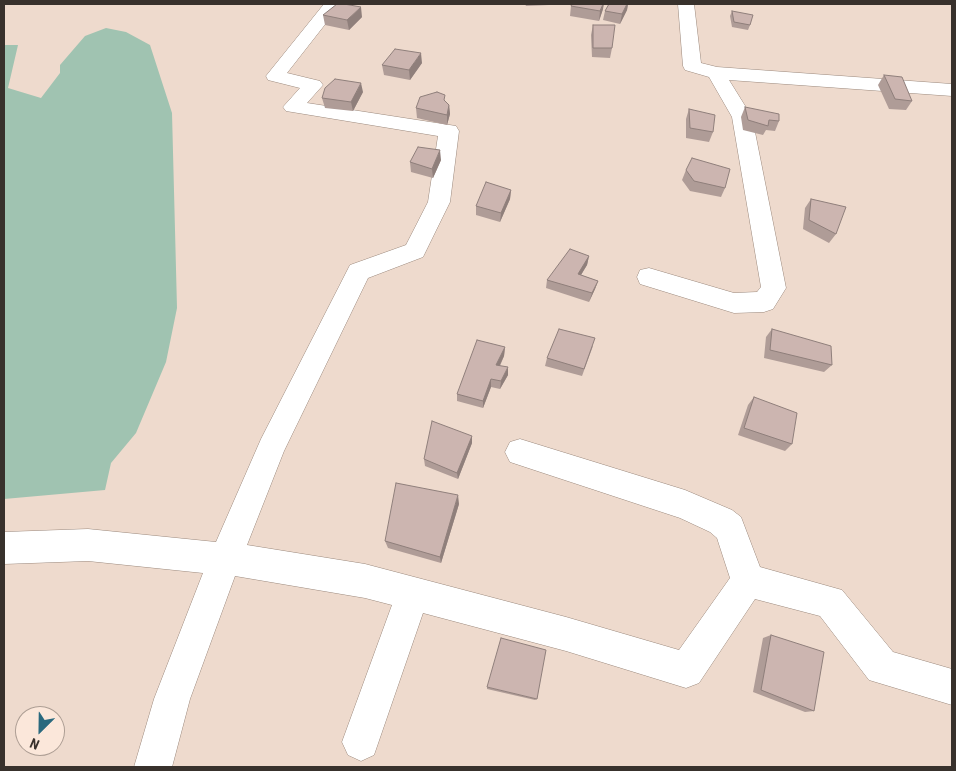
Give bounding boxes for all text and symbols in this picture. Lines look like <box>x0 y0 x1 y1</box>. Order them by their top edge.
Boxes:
north arrow <box>15 706 65 756</box>
text: N <box>27 735 42 753</box>

